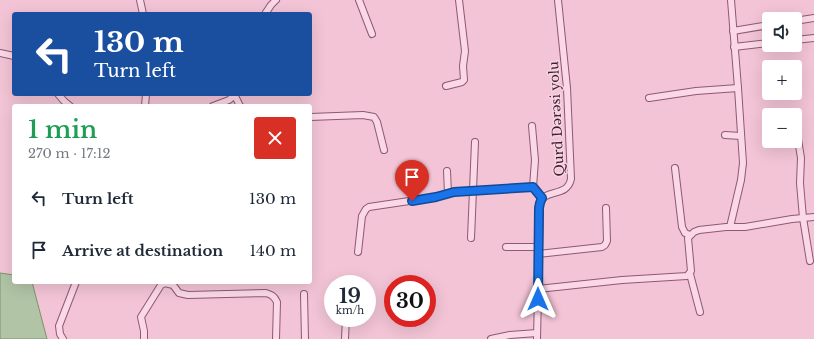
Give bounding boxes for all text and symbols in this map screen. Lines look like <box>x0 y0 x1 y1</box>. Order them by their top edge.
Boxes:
map controls <box>762 12 802 148</box>
button: sound <box>762 12 802 52</box>
text: 130 m <box>94 25 184 60</box>
icon: left <box>28 28 80 80</box>
text: Turn left <box>94 60 176 82</box>
button: + <box>762 60 802 100</box>
street label: Qurd Dərəsi yolu <box>545 61 568 177</box>
button: − <box>762 108 802 148</box>
text: 1 min <box>28 115 97 144</box>
button: close <box>254 117 296 159</box>
text: 270 m · 17:12 <box>28 145 111 162</box>
pin <box>395 160 429 201</box>
icon: arrive <box>401 166 423 188</box>
icon: left <box>28 187 50 209</box>
text: Turn left <box>62 189 133 208</box>
text: 130 m <box>249 189 296 208</box>
icon: arrive <box>28 239 50 261</box>
text: Arrive at destination <box>62 241 223 260</box>
text: 140 m <box>249 241 296 260</box>
speed limit sign: 30 <box>384 275 436 327</box>
position arrow <box>517 278 559 320</box>
text: 19 <box>339 284 361 308</box>
text: km/h <box>336 304 364 317</box>

